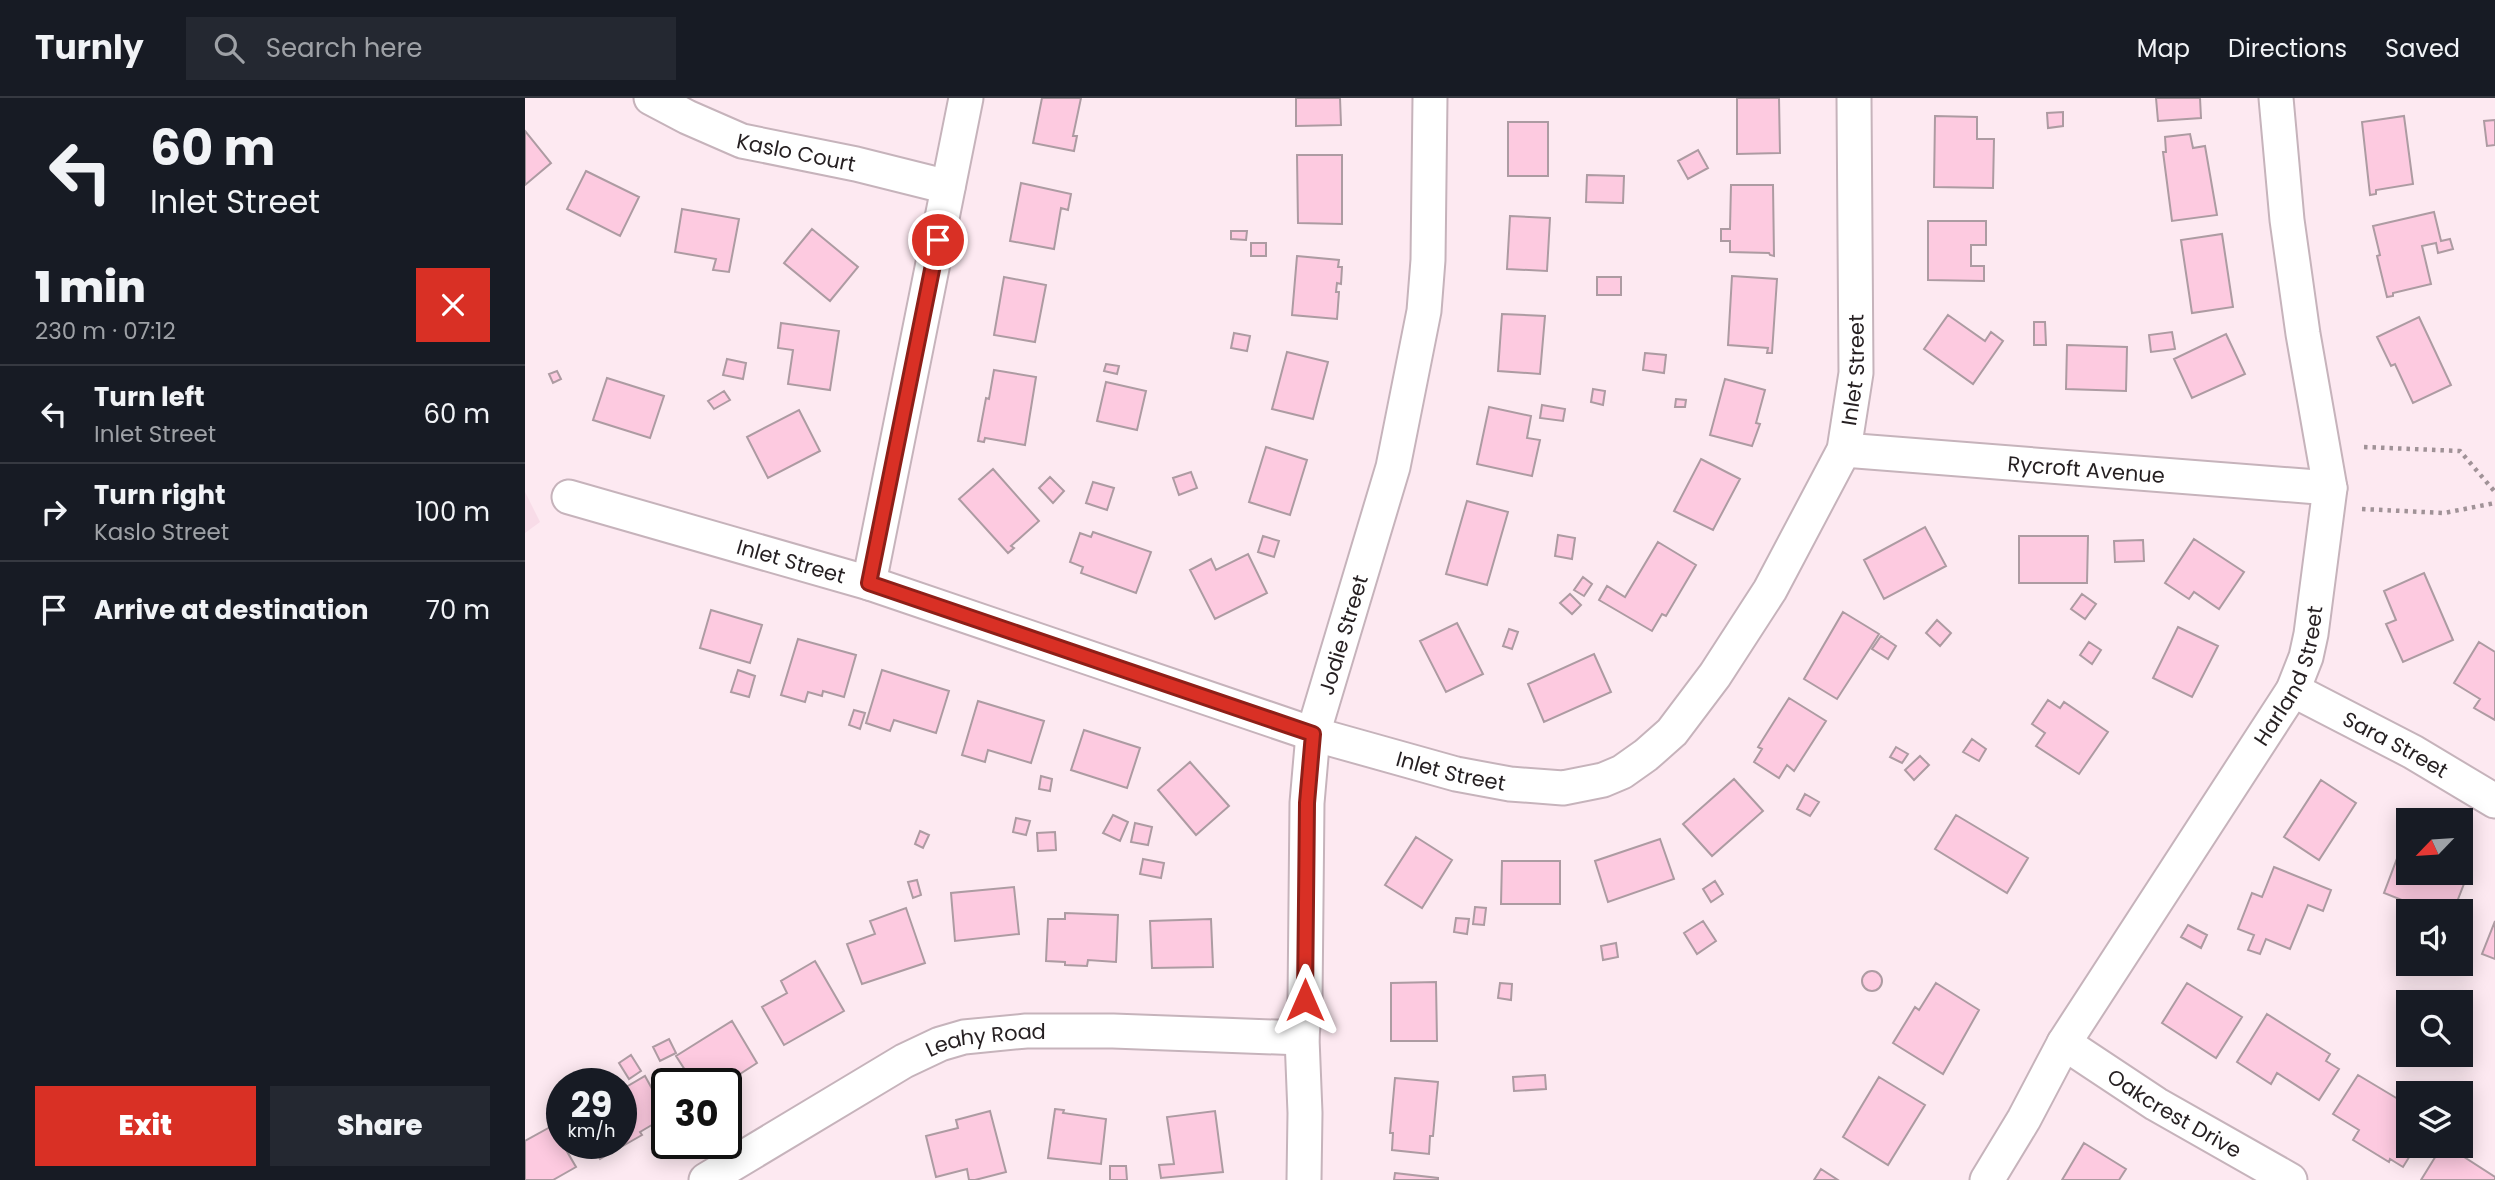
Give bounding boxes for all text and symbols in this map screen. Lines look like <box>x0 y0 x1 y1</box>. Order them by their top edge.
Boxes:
search box <box>186 17 676 80</box>
text: Turnly <box>35 24 144 71</box>
icon: search <box>210 29 248 67</box>
text: Search here <box>266 30 422 66</box>
text: Map <box>2137 32 2190 65</box>
text: Directions <box>2228 32 2347 65</box>
text: Saved <box>2385 32 2460 65</box>
text: 60 m <box>150 114 275 182</box>
icon: left <box>35 126 126 217</box>
street label: Kaslo Court <box>734 126 858 178</box>
text: Inlet Street <box>150 179 320 224</box>
pin <box>908 210 968 270</box>
icon: arrive <box>919 221 957 259</box>
text: 1 min <box>35 258 146 317</box>
button: close <box>416 268 490 342</box>
street label: Inlet Street <box>1834 314 1871 427</box>
text: 230 m · 07:12 <box>35 315 176 347</box>
text: Turn left <box>94 379 205 415</box>
icon: left <box>35 395 73 433</box>
text: 60 m <box>423 396 490 432</box>
text: Inlet Street <box>94 418 216 450</box>
street label: Rycroft Avenue <box>2006 448 2166 490</box>
text: Turn right <box>94 477 226 513</box>
icon: right <box>35 493 73 531</box>
text: 100 m <box>415 494 490 530</box>
text: Kaslo Street <box>94 516 229 548</box>
street label: Inlet Street <box>733 531 849 590</box>
street label: Jodie Street <box>1311 571 1374 698</box>
icon: arrive <box>35 591 73 629</box>
text: Arrive at destination <box>94 592 369 628</box>
text: 70 m <box>426 592 490 628</box>
street label: Harland Street <box>2246 604 2329 751</box>
street label: Sara Street <box>2338 704 2454 784</box>
street label: Inlet Street <box>1393 744 1508 797</box>
north arrow <box>2396 808 2473 886</box>
map controls <box>2396 808 2473 1158</box>
button: sound <box>2396 899 2473 976</box>
position arrow <box>1268 963 1342 1037</box>
button: search <box>2396 990 2473 1067</box>
street label: Leahy Road <box>920 1016 1046 1063</box>
street label: Oakcrest Drive <box>2102 1061 2247 1164</box>
speed limit sign: 30 <box>651 1068 742 1159</box>
text: 29 <box>571 1080 612 1129</box>
button: layers <box>2396 1081 2473 1158</box>
button: Exit <box>35 1086 256 1166</box>
button: Share <box>270 1086 490 1166</box>
text: km/h <box>568 1118 615 1143</box>

